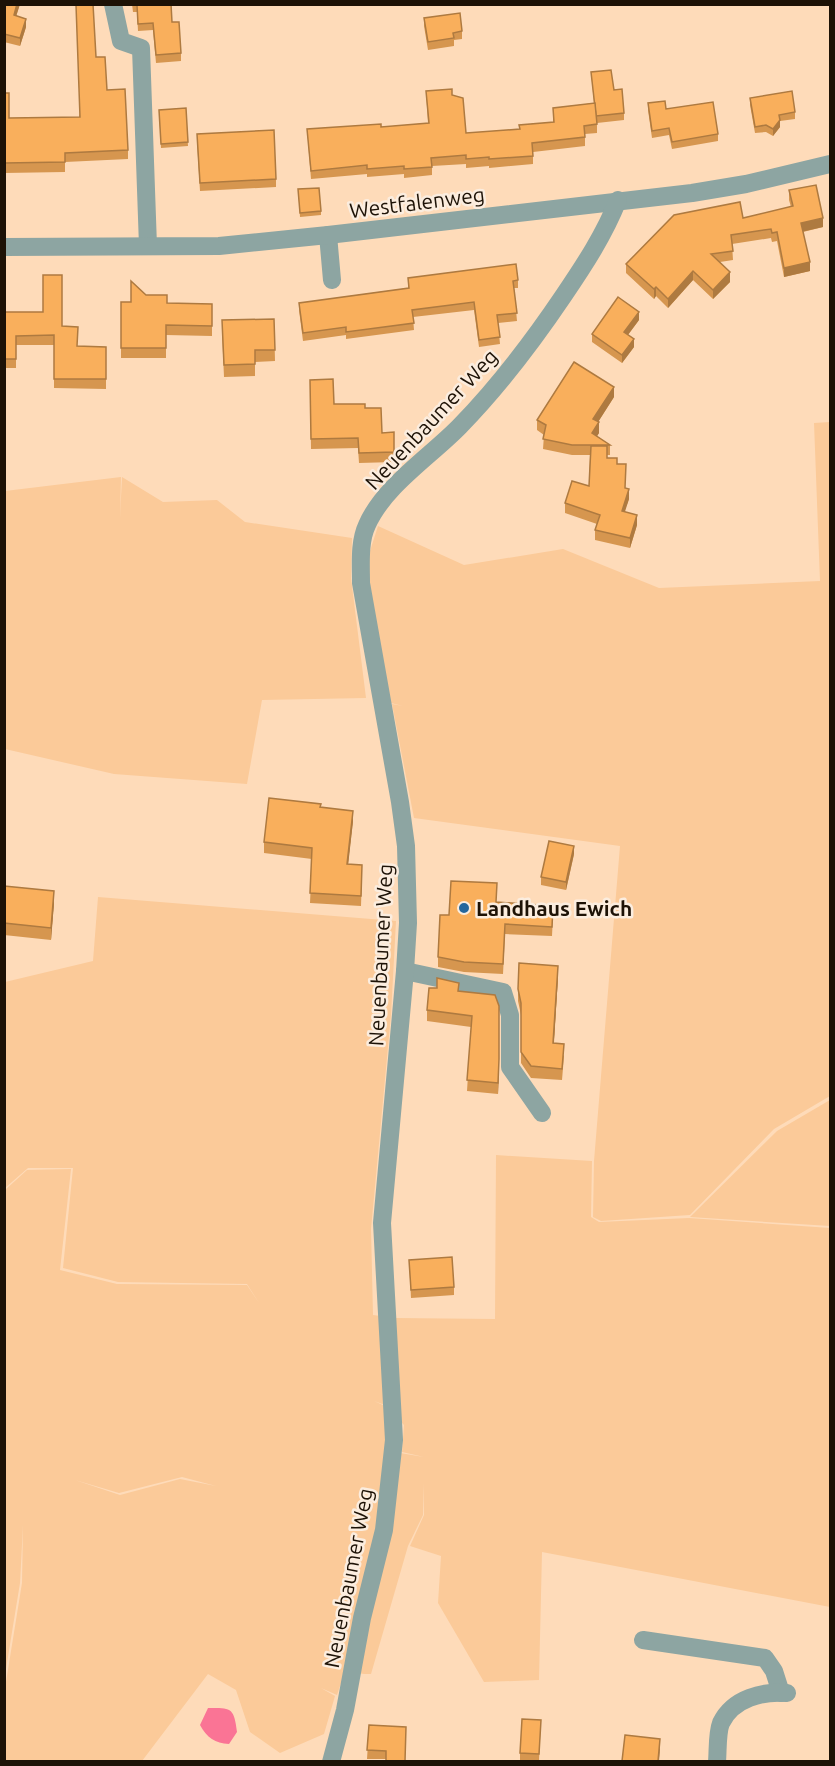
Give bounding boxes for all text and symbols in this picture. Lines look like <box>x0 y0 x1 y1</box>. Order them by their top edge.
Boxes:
street label: Westfalenweg <box>348 182 486 222</box>
street label: Neuenbaumer Weg <box>360 344 502 494</box>
street label: Neuenbaumer Weg <box>363 863 397 1047</box>
place label: Landhaus Ewich <box>476 896 632 920</box>
marker: Landhaus Ewich <box>457 901 471 915</box>
street label: Neuenbaumer Weg <box>319 1486 377 1670</box>

